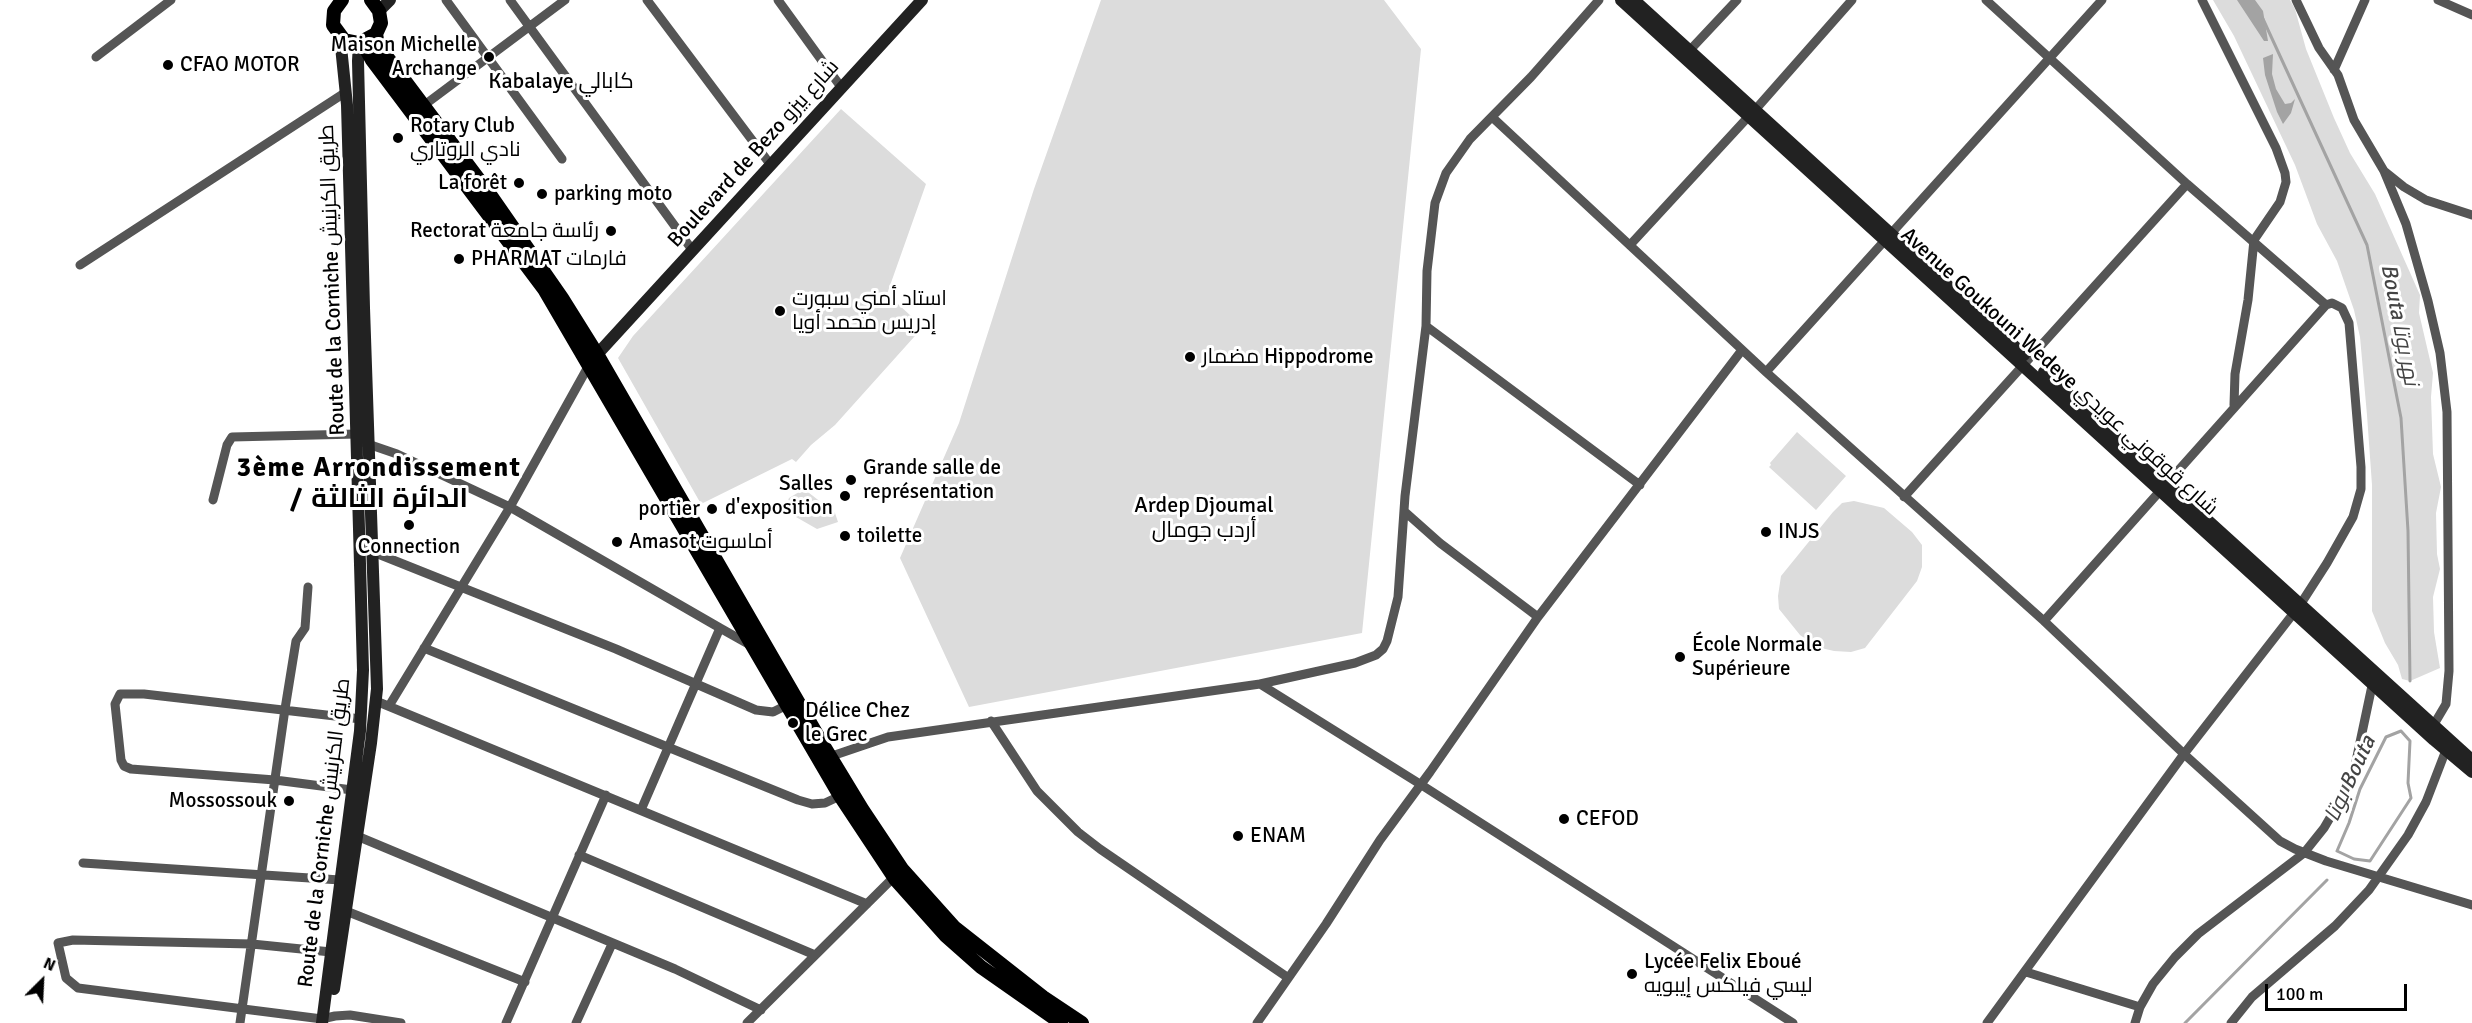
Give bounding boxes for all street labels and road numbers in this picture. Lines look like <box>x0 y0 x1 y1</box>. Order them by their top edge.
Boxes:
street label: Boulevard de Bezo شارع بيزو <box>663 55 845 253</box>
street label: Route de la Corniche طريق الكرنيش <box>315 124 351 436</box>
street label: Avenue Goukouni Wedeye شارع قوقوني عويدي <box>1895 223 2223 521</box>
street label: Route de la Corniche طريق الكرنيش <box>294 677 356 989</box>

